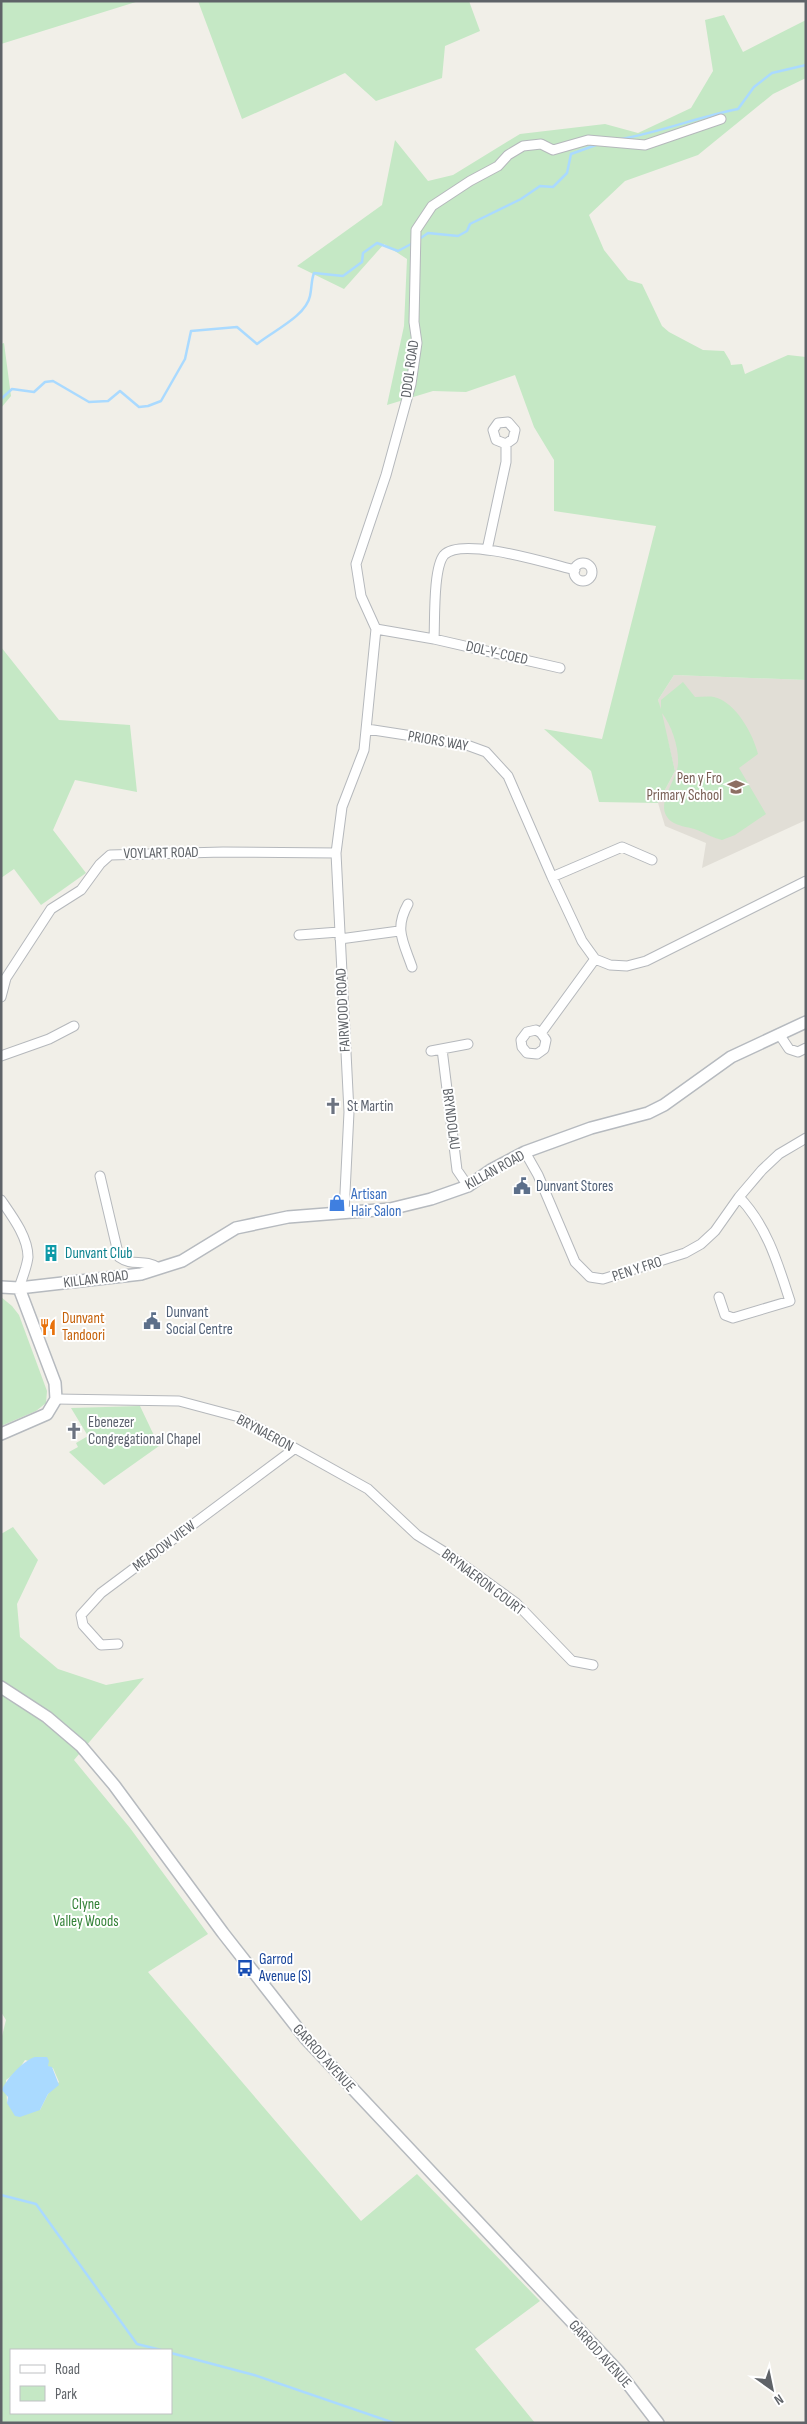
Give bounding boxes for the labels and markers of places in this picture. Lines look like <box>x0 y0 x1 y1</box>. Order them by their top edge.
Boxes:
place label: Pen y Fro Primary School <box>646 769 722 805</box>
school or university icon: Pen y Fro Primary School <box>726 777 746 797</box>
church icon: St Martin <box>323 1096 343 1116</box>
place label: St Martin <box>347 1097 393 1116</box>
public building icon: Dunvant Stores <box>512 1176 532 1196</box>
place label: Dunvant Stores <box>536 1177 613 1196</box>
place label: Artisan Hair Salon <box>350 1185 402 1221</box>
shop icon: Artisan Hair Salon <box>327 1193 347 1213</box>
building icon: Dunvant Club <box>41 1243 61 1263</box>
place label: Dunvant Club <box>65 1244 132 1263</box>
place label: Dunvant Social Centre <box>166 1303 233 1339</box>
place label: Dunvant Tandoori <box>62 1309 105 1345</box>
public building icon: Dunvant Social Centre <box>142 1311 162 1331</box>
restaurant icon: Dunvant Tandoori <box>38 1317 58 1337</box>
place label: Ebenezer Congregational Chapel <box>88 1413 201 1449</box>
church icon: Ebenezer Congregational Chapel <box>64 1421 84 1441</box>
place label: Garrod Avenue (S) <box>258 1950 311 1986</box>
bus stop icon: Garrod Avenue (S) <box>235 1958 255 1978</box>

